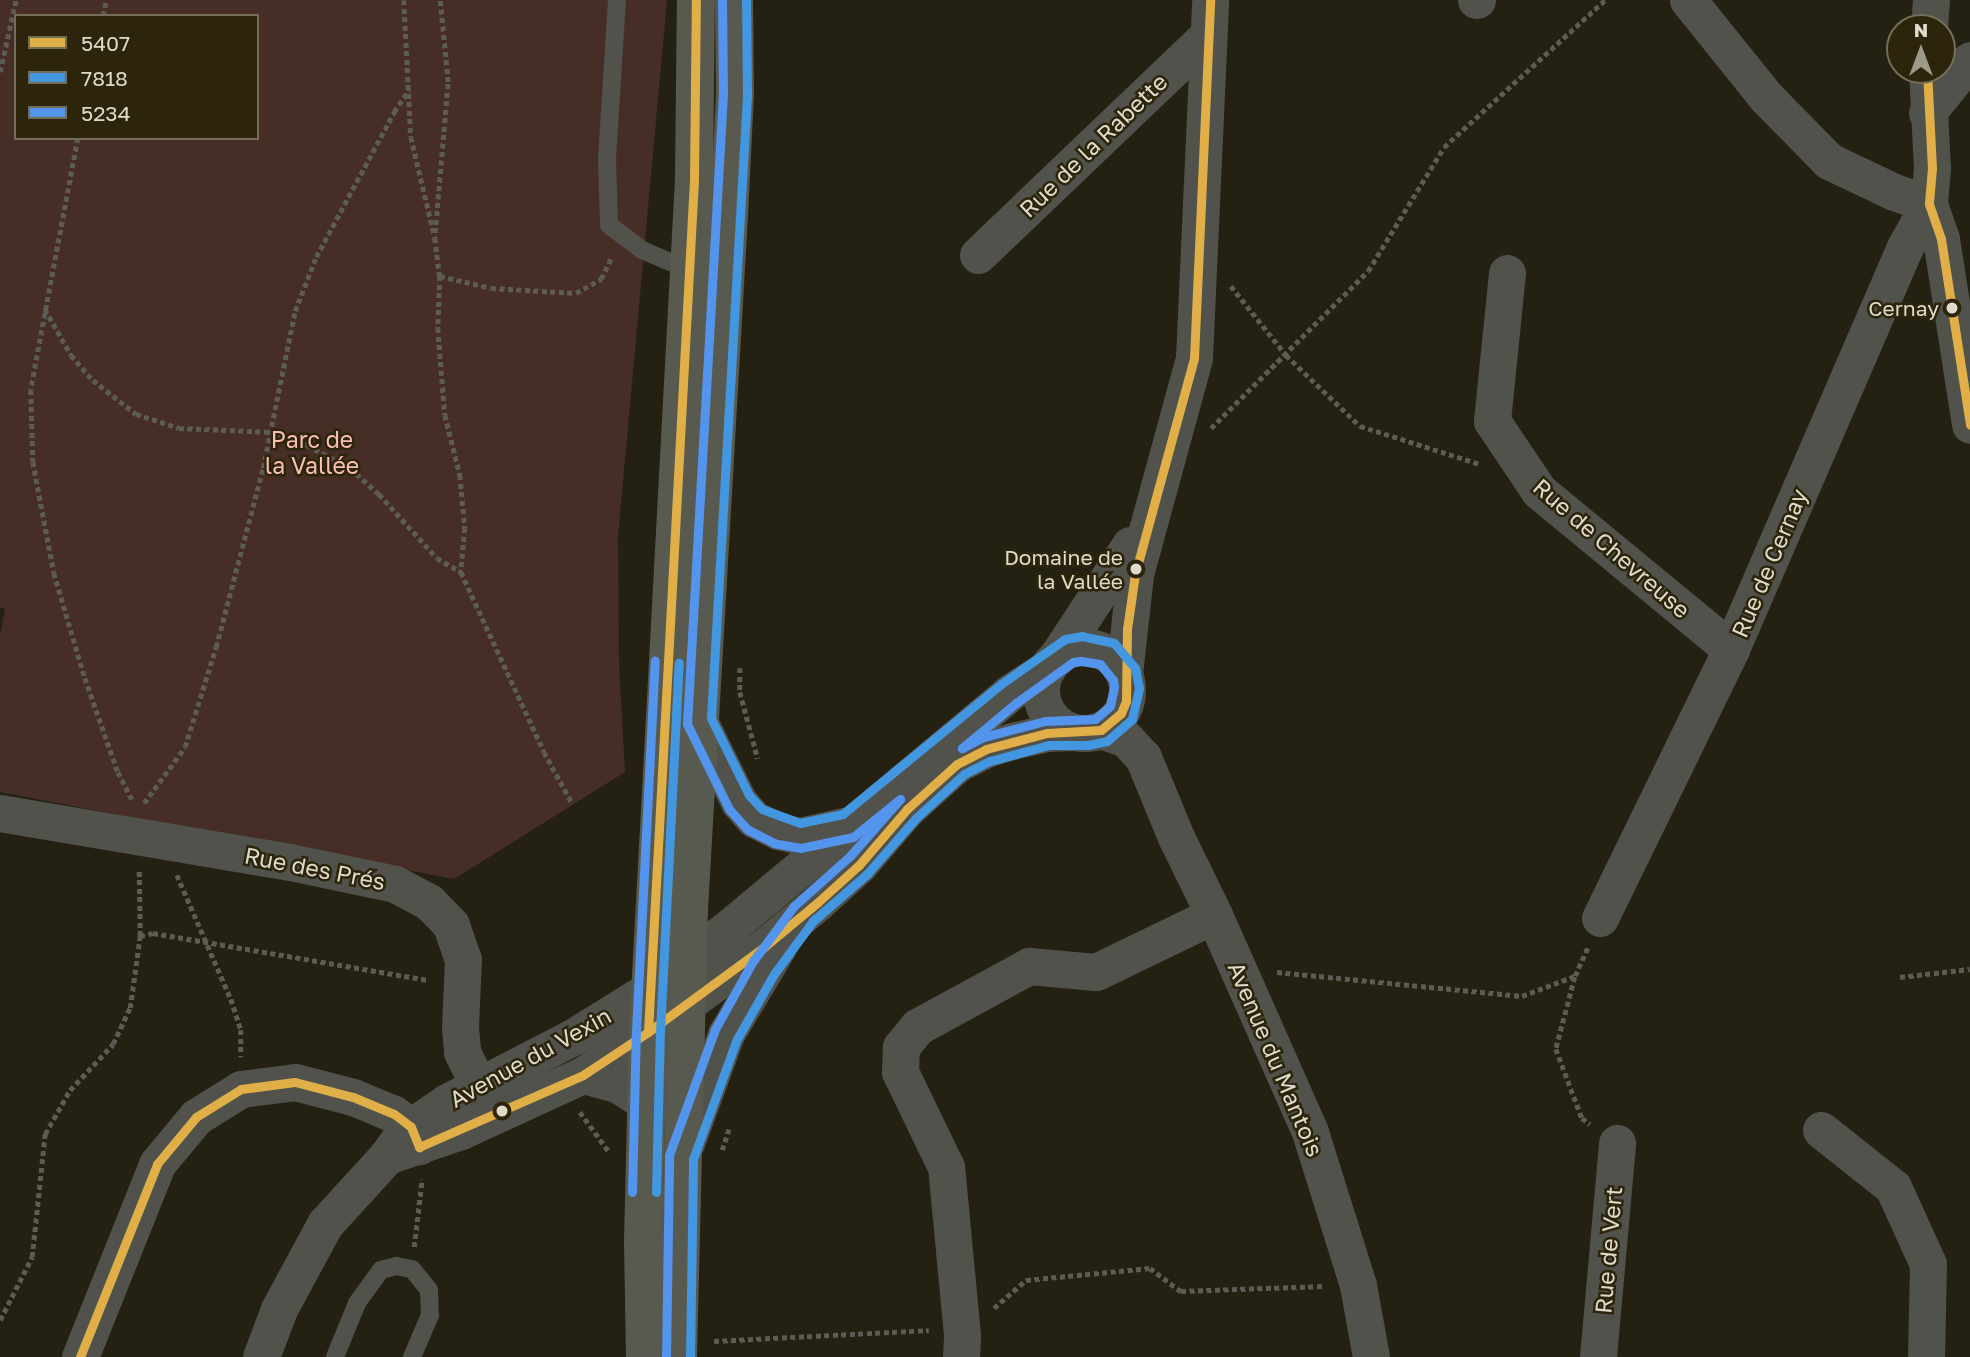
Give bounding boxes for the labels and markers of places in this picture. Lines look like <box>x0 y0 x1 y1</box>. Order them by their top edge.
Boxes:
place label: Cernay <box>1868 295 1939 321</box>
marker: Cernay <box>1945 301 1959 315</box>
place label: Domaine de la Vallée <box>1004 544 1123 594</box>
marker: Domaine de la Vallée <box>1129 562 1143 576</box>
unlabelled marker <box>495 1104 509 1118</box>

